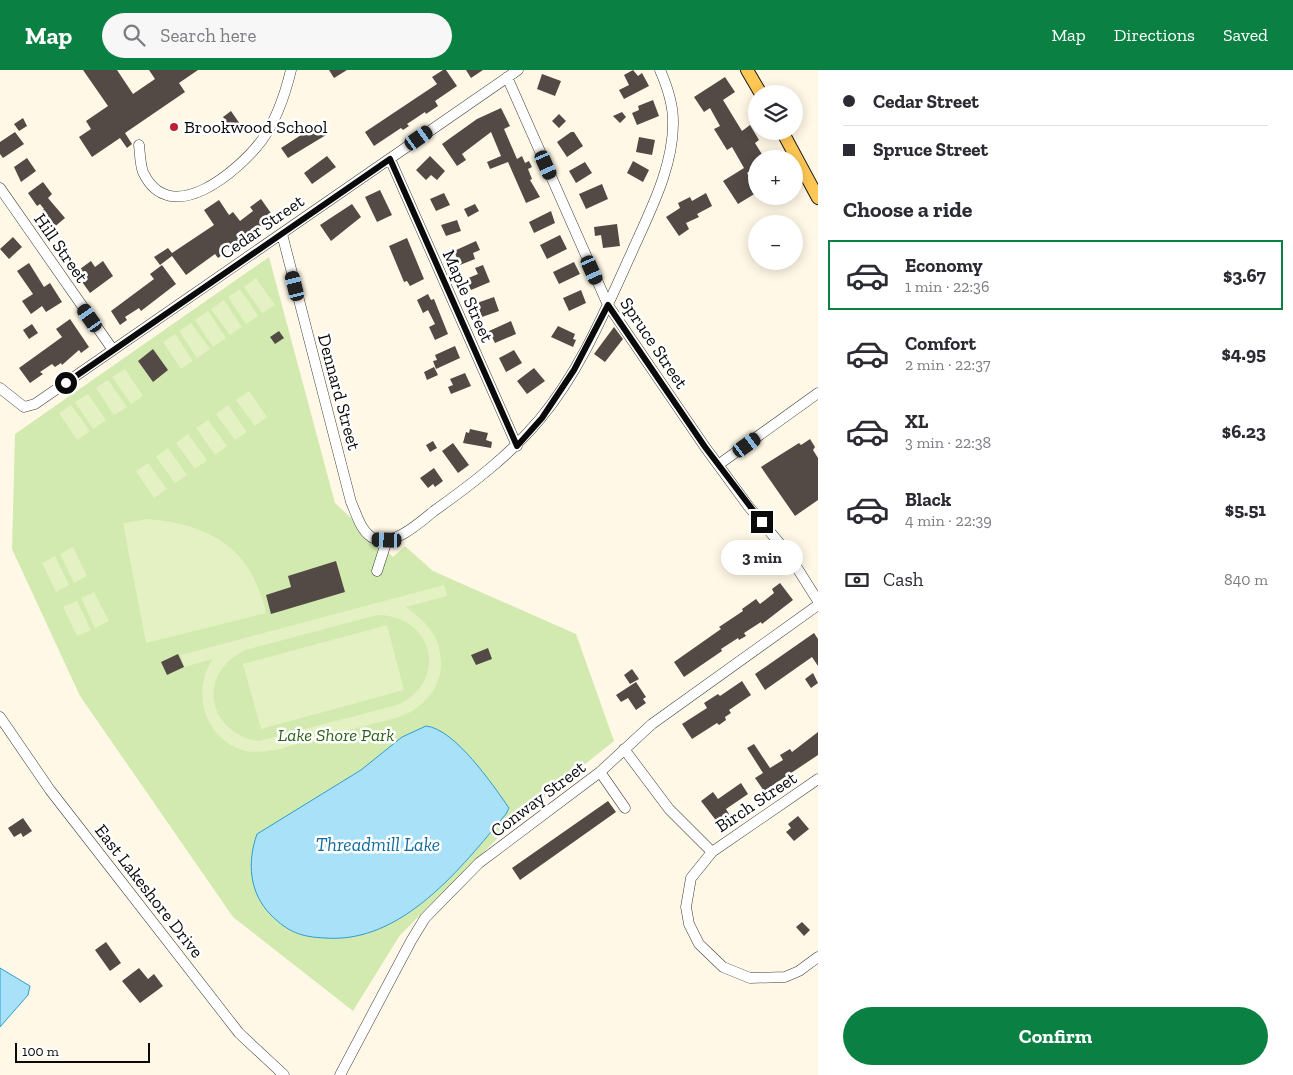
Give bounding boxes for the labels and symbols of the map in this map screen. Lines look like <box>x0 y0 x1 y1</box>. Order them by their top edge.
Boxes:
place label: Brookwood School <box>184 116 328 138</box>
marker: Brookwood School <box>168 121 180 133</box>
car <box>402 123 435 153</box>
car <box>533 148 558 182</box>
street label: Cedar Street <box>216 190 308 264</box>
street label: Hill Street <box>29 209 93 287</box>
street label: Maple Street <box>438 246 498 346</box>
car <box>579 253 604 287</box>
car <box>284 270 305 302</box>
street label: Spruce Street <box>615 293 693 393</box>
car <box>75 301 104 335</box>
street label: Dennard Street <box>313 331 365 453</box>
route start <box>55 372 77 394</box>
car <box>730 430 763 460</box>
route end <box>751 511 773 533</box>
car <box>371 532 402 548</box>
callout: 3 min <box>721 540 803 574</box>
park label: Lake Shore Park <box>278 724 394 746</box>
street label: Conway Street <box>486 756 590 842</box>
street label: Birch Street <box>711 767 801 837</box>
street label: East Lakeshore Drive <box>90 820 208 962</box>
water label: Threadmill Lake <box>316 833 440 856</box>
scale bar <box>15 1040 150 1063</box>

